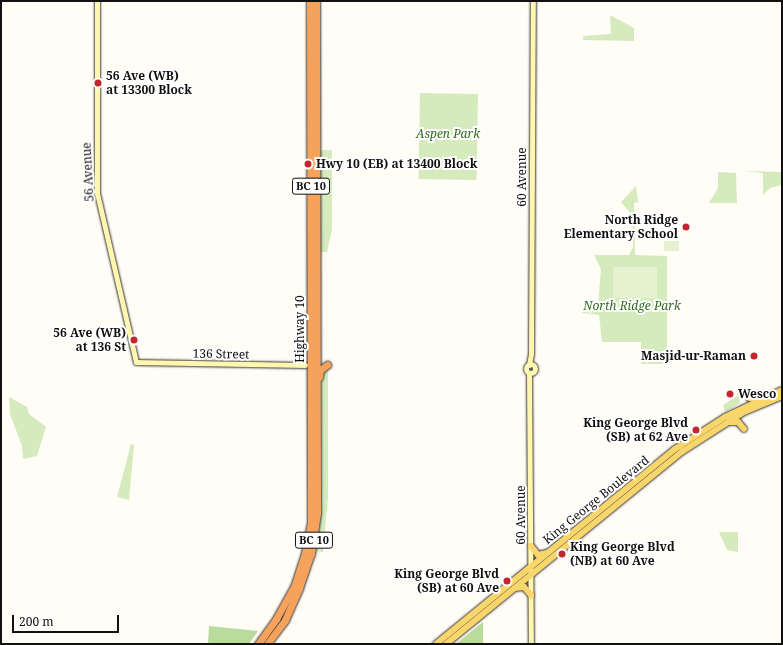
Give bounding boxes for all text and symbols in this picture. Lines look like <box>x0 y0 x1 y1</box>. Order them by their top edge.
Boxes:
place label: 56 Ave (WB) at 13300 Block <box>106 69 192 97</box>
marker: 56 Ave (WB) at 13300 Block <box>93 78 103 88</box>
park label: Aspen Park <box>416 127 480 141</box>
street label: 56 Avenue <box>79 142 97 202</box>
street label: 60 Avenue <box>515 147 529 207</box>
place label: Hwy 10 (EB) at 13400 Block <box>316 157 477 171</box>
marker: Hwy 10 (EB) at 13400 Block <box>303 159 313 169</box>
road number: BC 10 <box>291 177 331 195</box>
place label: North Ridge Elementary School <box>564 213 678 241</box>
marker: North Ridge Elementary School <box>681 222 691 232</box>
street label: Highway 10 <box>293 295 307 363</box>
park label: North Ridge Park <box>583 299 681 313</box>
place label: 56 Ave (WB) at 136 St <box>53 326 126 354</box>
marker: 56 Ave (WB) at 136 St <box>129 335 139 345</box>
street label: 136 Street <box>193 346 249 362</box>
place label: Masjid-ur-Raman <box>641 349 746 363</box>
marker: Masjid-ur-Raman <box>749 351 759 361</box>
place label: Wesco <box>738 387 776 401</box>
marker: Wesco <box>725 389 735 399</box>
place label: King George Blvd (SB) at 62 Ave <box>583 416 688 444</box>
marker: King George Blvd (SB) at 62 Ave <box>691 425 701 435</box>
street label: King George Boulevard <box>540 453 652 547</box>
street label: 60 Avenue <box>514 485 528 545</box>
road number: BC 10 <box>294 531 334 549</box>
place label: King George Blvd (NB) at 60 Ave <box>570 540 675 568</box>
marker: King George Blvd (NB) at 60 Ave <box>557 549 567 559</box>
place label: King George Blvd (SB) at 60 Ave <box>394 567 499 595</box>
marker: King George Blvd (SB) at 60 Ave <box>502 576 512 586</box>
scale bar <box>14 607 121 633</box>
text: 200 m <box>19 613 54 630</box>

